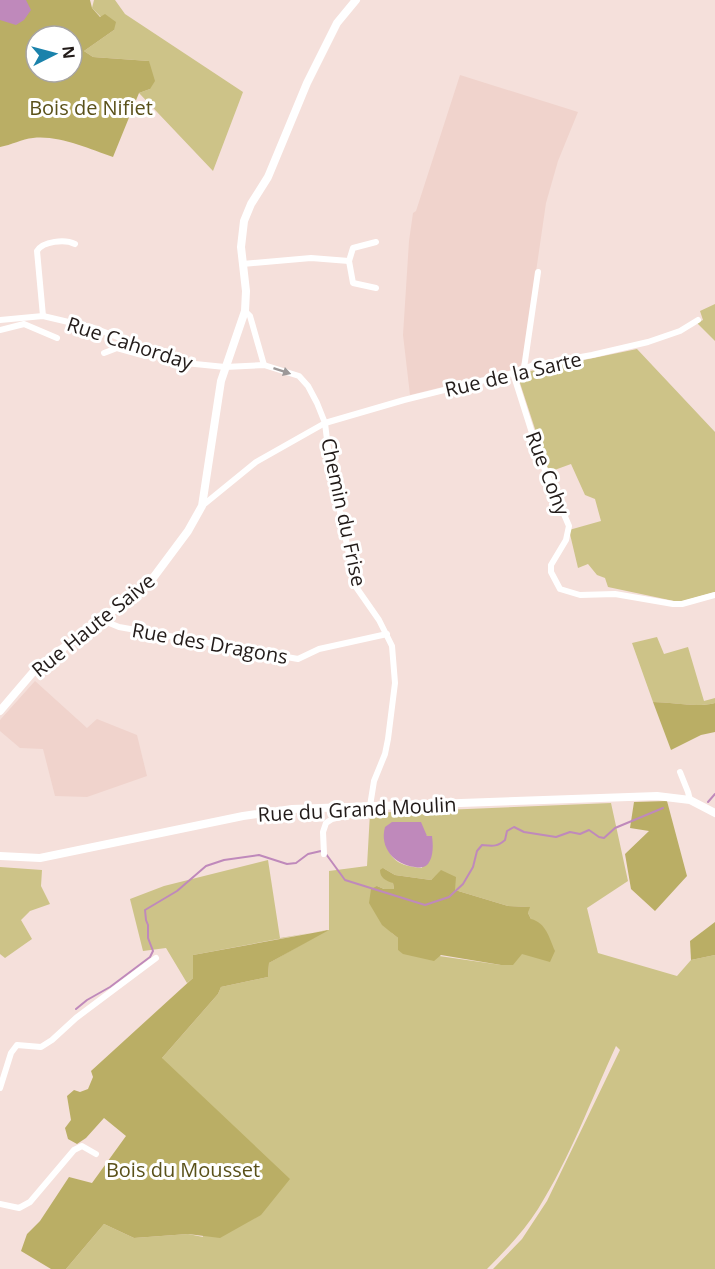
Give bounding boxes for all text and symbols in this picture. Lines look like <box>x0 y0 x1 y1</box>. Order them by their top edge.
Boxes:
north arrow <box>24 24 84 84</box>
text: N <box>57 45 81 60</box>
park label: Bois de Nifiet <box>29 94 153 121</box>
street label: Rue Cahorday <box>64 310 197 376</box>
street label: Rue de la Sarte <box>442 345 584 403</box>
one-way arrow <box>273 366 291 376</box>
street label: Rue Cohy <box>520 427 577 520</box>
street label: Chemin du Frise <box>315 435 373 589</box>
street label: Rue Haute Saive <box>26 567 160 683</box>
street label: Rue des Dragons <box>130 616 290 670</box>
street label: Rue du Grand Moulin <box>257 790 457 828</box>
park label: Bois du Mousset <box>106 1156 260 1183</box>

